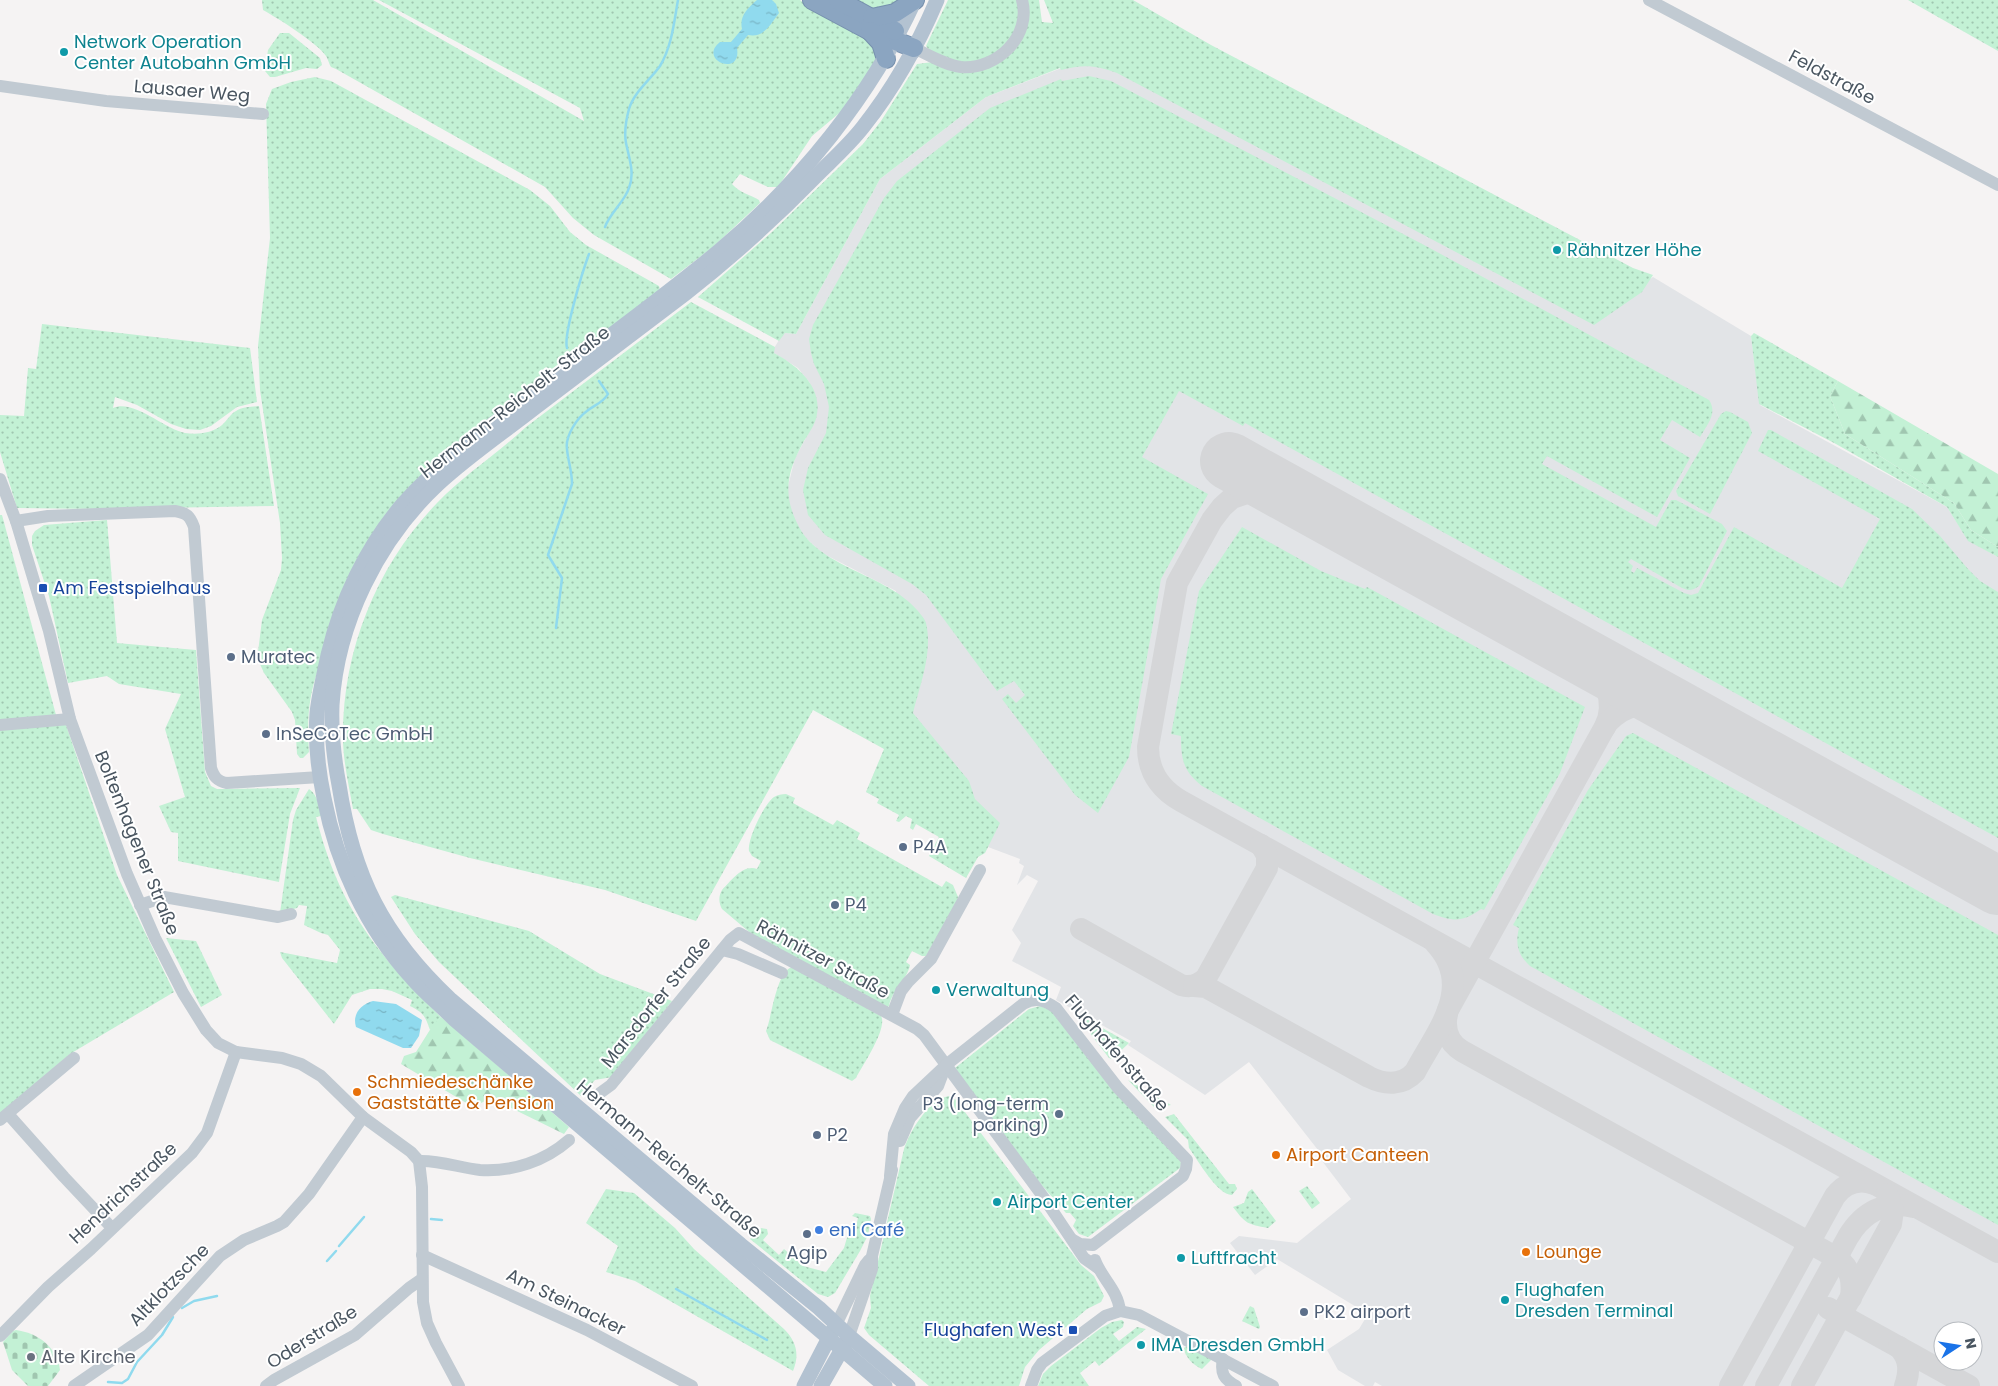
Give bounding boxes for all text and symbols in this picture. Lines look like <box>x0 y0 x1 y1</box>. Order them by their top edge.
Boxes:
place label: Network Operation Center Autobahn GmbH <box>74 29 291 75</box>
street label: Feldstraße <box>1784 43 1880 110</box>
marker: Network Operation Center Autobahn GmbH <box>58 46 70 58</box>
street label: Lausaer Weg <box>133 73 251 108</box>
place label: Rähnitzer Höhe <box>1567 237 1702 262</box>
marker: Rähnitzer Höhe <box>1551 244 1563 256</box>
street label: Hermann-Reichelt-Straße <box>415 320 615 484</box>
place label: Am Festspielhaus <box>53 575 211 600</box>
marker: Am Festspielhaus <box>37 582 49 594</box>
place label: Muratec <box>241 644 316 669</box>
marker: Muratec <box>225 651 237 663</box>
place label: InSeCoTec GmbH <box>276 721 433 746</box>
marker: InSeCoTec GmbH <box>260 728 272 740</box>
street label: Boltenhagener Straße <box>89 747 186 939</box>
place label: P4A <box>913 834 947 859</box>
marker: P4A <box>897 841 909 853</box>
place label: P4 <box>845 892 867 917</box>
marker: P4 <box>829 899 841 911</box>
street label: Rähnitzer Straße <box>752 913 894 1004</box>
street label: Marsdorfer Straße <box>595 931 716 1073</box>
place label: Verwaltung <box>946 977 1049 1002</box>
marker: Verwaltung <box>930 984 942 996</box>
street label: Flughafenstraße <box>1059 989 1175 1117</box>
place label: Schmiedeschänke Gaststätte & Pension <box>367 1069 554 1115</box>
street label: Hermann-Reichelt-Straße <box>571 1074 767 1244</box>
marker: Schmiedeschänke Gaststätte & Pension <box>351 1086 363 1098</box>
place label: P3 (long-term parking) <box>922 1091 1049 1137</box>
marker: P3 (long-term parking) <box>1053 1108 1065 1120</box>
place label: P2 <box>827 1122 848 1147</box>
marker: P2 <box>811 1129 823 1141</box>
street label: Hendrichstraße <box>63 1136 182 1249</box>
place label: Airport Canteen <box>1286 1142 1429 1167</box>
marker: Airport Canteen <box>1270 1149 1282 1161</box>
place label: Airport Center <box>1007 1189 1133 1214</box>
marker: Airport Center <box>991 1196 1003 1208</box>
place label: eni Café <box>829 1217 904 1242</box>
marker: eni Café <box>813 1224 825 1236</box>
marker: Agip <box>801 1228 813 1240</box>
street label: Altklotzsche <box>123 1238 214 1331</box>
place label: Lounge <box>1536 1239 1602 1264</box>
place label: Agip <box>787 1240 827 1265</box>
place label: Luftfracht <box>1191 1245 1277 1270</box>
marker: Lounge <box>1520 1246 1532 1258</box>
marker: Luftfracht <box>1175 1252 1187 1264</box>
street label: Am Steinacker <box>502 1262 630 1341</box>
place label: Flughafen Dresden Terminal <box>1515 1277 1673 1323</box>
marker: Flughafen Dresden Terminal <box>1499 1294 1511 1306</box>
street label: Oderstraße <box>262 1299 362 1374</box>
place label: PK2 airport <box>1314 1299 1411 1324</box>
marker: PK2 airport <box>1298 1306 1310 1318</box>
place label: Flughafen West <box>924 1317 1063 1342</box>
north arrow <box>1933 1321 1983 1371</box>
marker: Flughafen West <box>1067 1324 1079 1336</box>
place label: IMA Dresden GmbH <box>1151 1332 1325 1357</box>
text: N <box>1960 1336 1982 1351</box>
marker: IMA Dresden GmbH <box>1135 1339 1147 1351</box>
place label: Alte Kirche <box>41 1344 136 1369</box>
marker: Alte Kirche <box>25 1351 37 1363</box>

